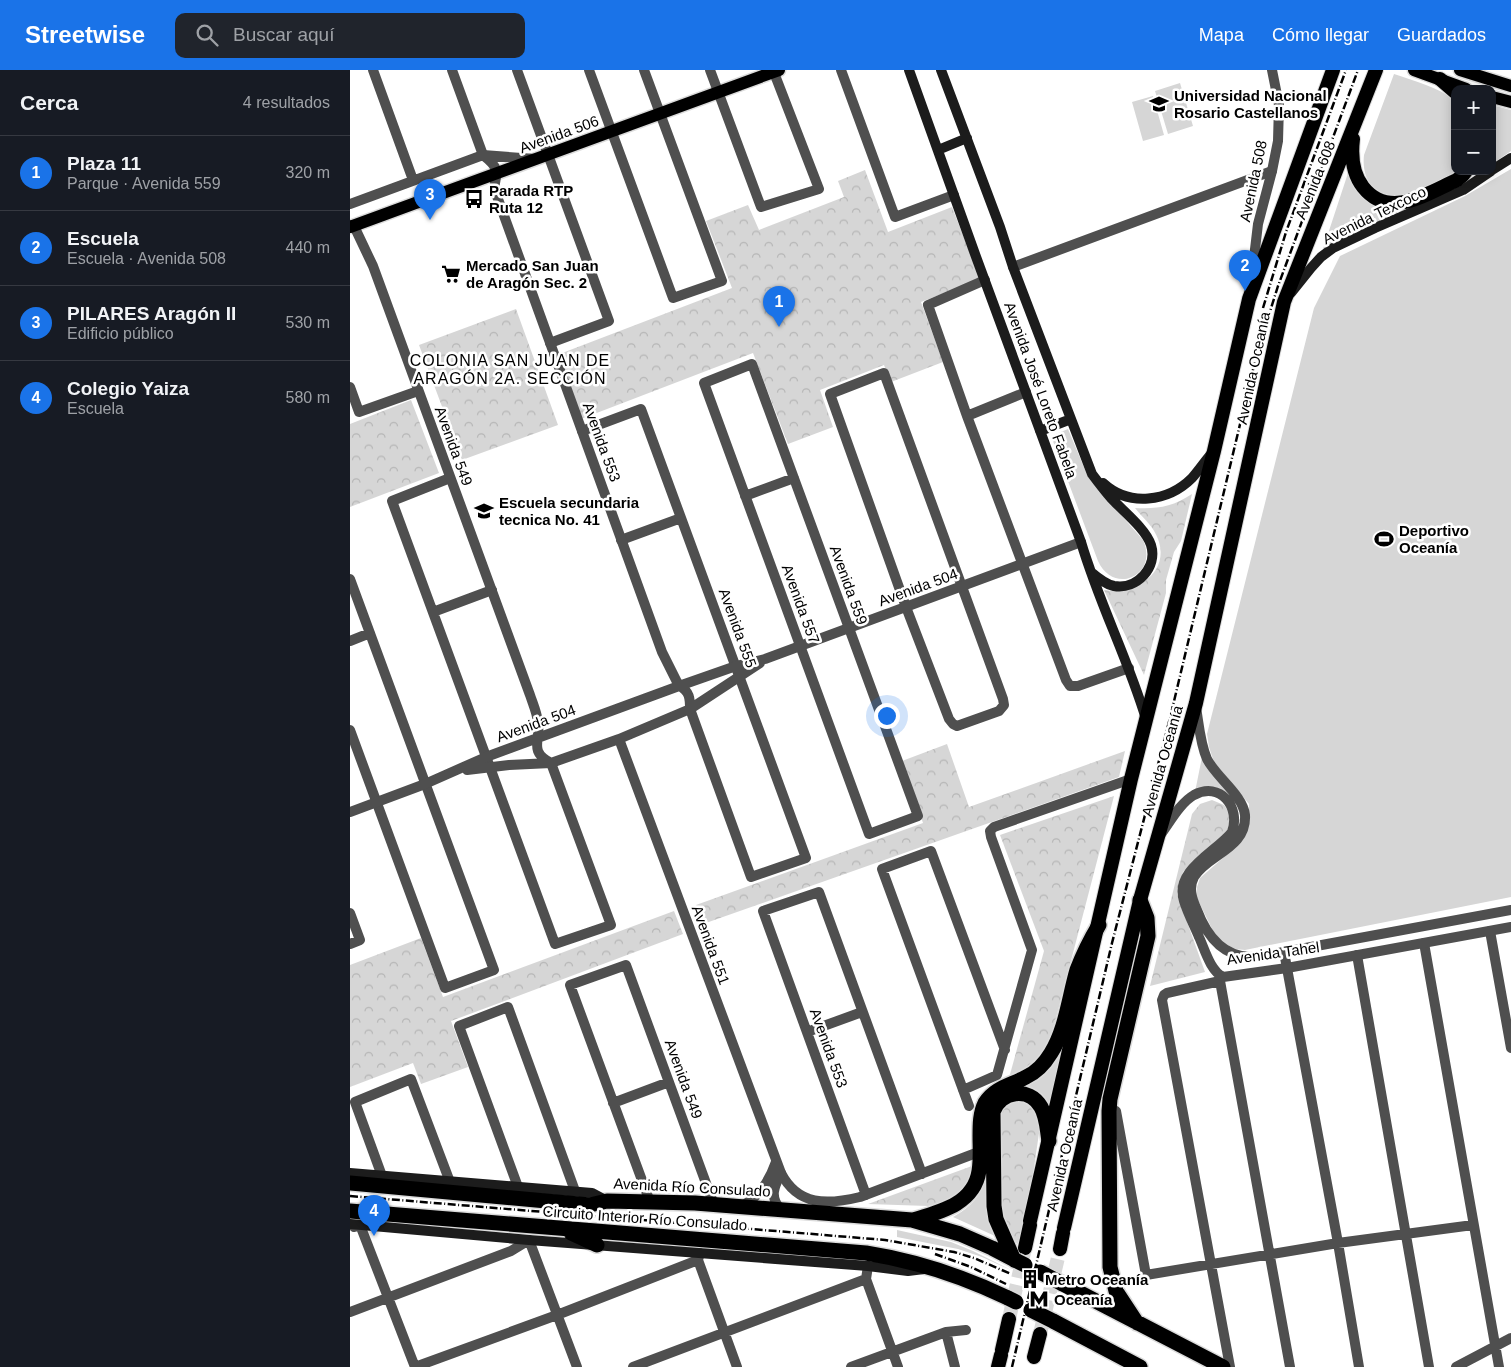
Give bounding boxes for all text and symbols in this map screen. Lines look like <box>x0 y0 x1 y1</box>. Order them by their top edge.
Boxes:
search box <box>175 13 525 58</box>
text: Streetwise <box>25 21 145 48</box>
icon: search <box>193 21 221 49</box>
text: Buscar aquí <box>233 24 334 45</box>
text: Mapa <box>1199 25 1244 45</box>
text: Cómo llegar <box>1272 25 1369 45</box>
text: Guardados <box>1397 25 1486 45</box>
map controls <box>1451 85 1496 175</box>
button: + <box>1451 85 1496 130</box>
place label: Universidad Nacional Rosario Castellanos <box>1174 87 1327 121</box>
text: Cerca <box>20 91 78 114</box>
school or university icon: Universidad Nacional Rosario Castellanos <box>1148 93 1170 115</box>
text: 4 resultados <box>243 94 330 111</box>
street label: Avenida 506 <box>517 112 601 156</box>
button: − <box>1451 130 1496 175</box>
street label: Avenida 608 <box>1292 138 1338 222</box>
street label: Avenida 508 <box>1236 139 1270 223</box>
text: Plaza 11 <box>67 153 141 174</box>
text: 1 <box>32 164 40 181</box>
text: 320 m <box>286 164 330 181</box>
text: Parque · Avenida 559 <box>67 175 221 192</box>
pin: 3 <box>414 179 446 220</box>
place label: Parada RTP Ruta 12 <box>489 182 573 216</box>
street label: Avenida Texcoco <box>1320 183 1428 247</box>
bus stop icon: Parada RTP Ruta 12 <box>463 188 485 210</box>
text: Escuela <box>67 228 139 249</box>
text: 2 <box>32 239 40 256</box>
text: 440 m <box>286 239 330 256</box>
text: Escuela · Avenida 508 <box>67 250 226 267</box>
pin: 2 <box>1229 250 1261 291</box>
place label: Mercado San Juan de Aragón Sec. 2 <box>466 257 599 291</box>
supermarket icon: Mercado San Juan de Aragón Sec. 2 <box>440 263 462 285</box>
pin: 1 <box>763 286 795 327</box>
street label: Avenida José Loreto Fabela <box>1001 299 1081 481</box>
text: PILARES Aragón II <box>67 303 236 324</box>
street label: Avenida Oceanía <box>1233 309 1273 426</box>
text: 3 <box>32 314 40 331</box>
text: 530 m <box>286 314 330 331</box>
text: Edificio público <box>67 325 174 342</box>
district label: COLONIA SAN JUAN DE ARAGÓN 2A. SECCIÓN <box>410 352 610 387</box>
text: Colegio Yaiza <box>67 378 189 399</box>
text: 4 <box>32 389 40 406</box>
text: 580 m <box>286 389 330 406</box>
text: Escuela <box>67 400 124 417</box>
street label: Avenida 553 <box>580 400 624 484</box>
street label: Avenida 549 <box>432 404 476 488</box>
place label: Escuela secundaria tecnica No. 41 <box>499 494 640 528</box>
school or university icon: Escuela secundaria tecnica No. 41 <box>473 500 495 522</box>
place label: Deportivo Oceanía <box>1399 522 1469 556</box>
sports icon: Deportivo Oceanía <box>1373 528 1395 550</box>
street label: Avenida 559 <box>827 543 871 627</box>
street label: Avenida 557 <box>779 562 823 646</box>
street label: Avenida 504 <box>876 565 960 609</box>
street label: Avenida 555 <box>716 586 760 670</box>
street label: Avenida 504 <box>494 701 578 745</box>
your location <box>874 703 900 729</box>
street label: Avenida Oceanía <box>1138 703 1186 819</box>
street label: Avenida 551 <box>689 903 733 987</box>
street label: Avenida Tahel <box>1225 938 1321 968</box>
street label: Avenida 553 <box>807 1006 851 1090</box>
street label: Avenida 549 <box>662 1037 706 1121</box>
street label: Avenida Oceanía <box>1043 1097 1085 1213</box>
street label: Avenida Río Consulado <box>613 1174 771 1200</box>
pin: 4 <box>358 1195 390 1236</box>
street label: Circuito Interior Río Consulado <box>542 1202 748 1234</box>
building icon: Metro Oceanía <box>1019 1268 1041 1290</box>
place label: Metro Oceanía <box>1045 1271 1149 1288</box>
metro station icon: Oceanía <box>1028 1288 1050 1310</box>
place label: Oceanía <box>1054 1291 1113 1308</box>

